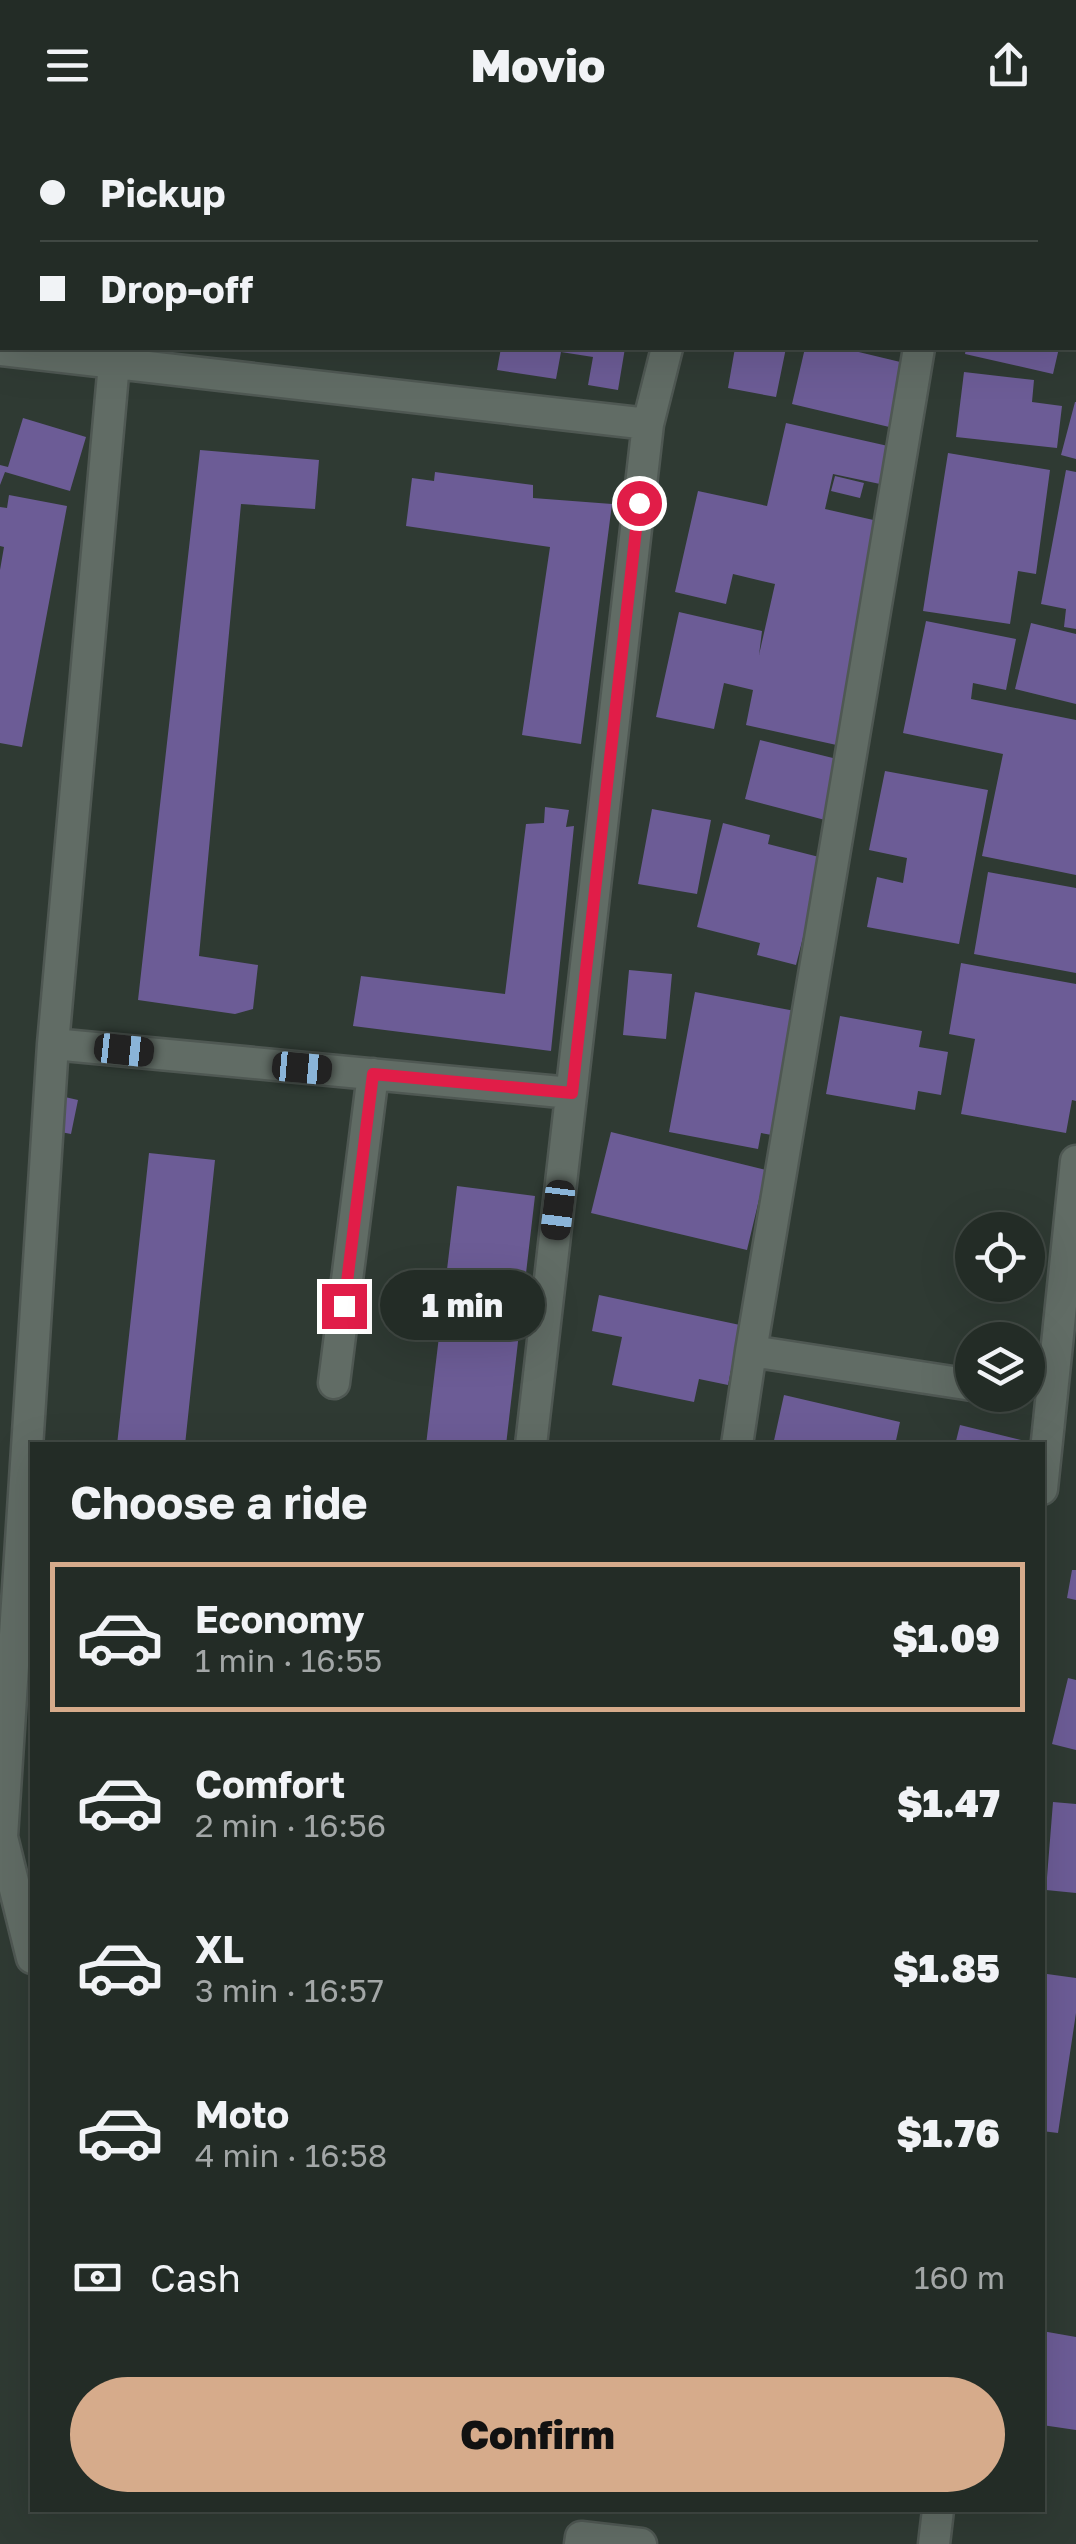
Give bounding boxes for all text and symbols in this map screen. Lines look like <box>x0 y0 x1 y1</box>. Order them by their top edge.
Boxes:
icon: menu <box>40 38 95 93</box>
text: Movio <box>471 38 605 92</box>
icon: share <box>981 38 1036 93</box>
text: Pickup <box>100 170 226 215</box>
text: Drop-off <box>100 266 253 311</box>
route start <box>617 481 662 526</box>
car <box>93 1032 155 1068</box>
car <box>271 1050 333 1086</box>
car <box>539 1178 577 1242</box>
map controls <box>955 1212 1045 1412</box>
button: locate <box>955 1212 1045 1302</box>
callout: 1 min <box>379 1271 544 1341</box>
route end <box>322 1284 367 1329</box>
text: 1 min <box>422 1286 503 1324</box>
button: layers <box>955 1322 1045 1412</box>
text: Choose a ride <box>70 1475 368 1529</box>
icon: car <box>75 1592 165 1682</box>
text: Economy <box>195 1596 364 1641</box>
text: $1.09 <box>892 1615 1000 1660</box>
text: 1 min · 16:55 <box>195 1641 382 1679</box>
icon: car <box>75 1757 165 1847</box>
text: Comfort <box>195 1761 345 1806</box>
text: $1.47 <box>897 1780 1000 1825</box>
text: 2 min · 16:56 <box>195 1806 386 1844</box>
icon: car <box>75 1922 165 2012</box>
text: XL <box>195 1926 244 1971</box>
text: $1.85 <box>893 1945 1000 1990</box>
text: 3 min · 16:57 <box>195 1971 384 2009</box>
icon: car <box>75 2087 165 2177</box>
text: Moto <box>195 2091 289 2136</box>
text: $1.76 <box>896 2110 1000 2155</box>
text: 4 min · 16:58 <box>195 2136 387 2174</box>
icon: cash <box>70 2250 125 2305</box>
text: Cash <box>150 2255 241 2300</box>
text: 160 m <box>914 2258 1005 2296</box>
button: Confirm <box>70 2377 1005 2492</box>

